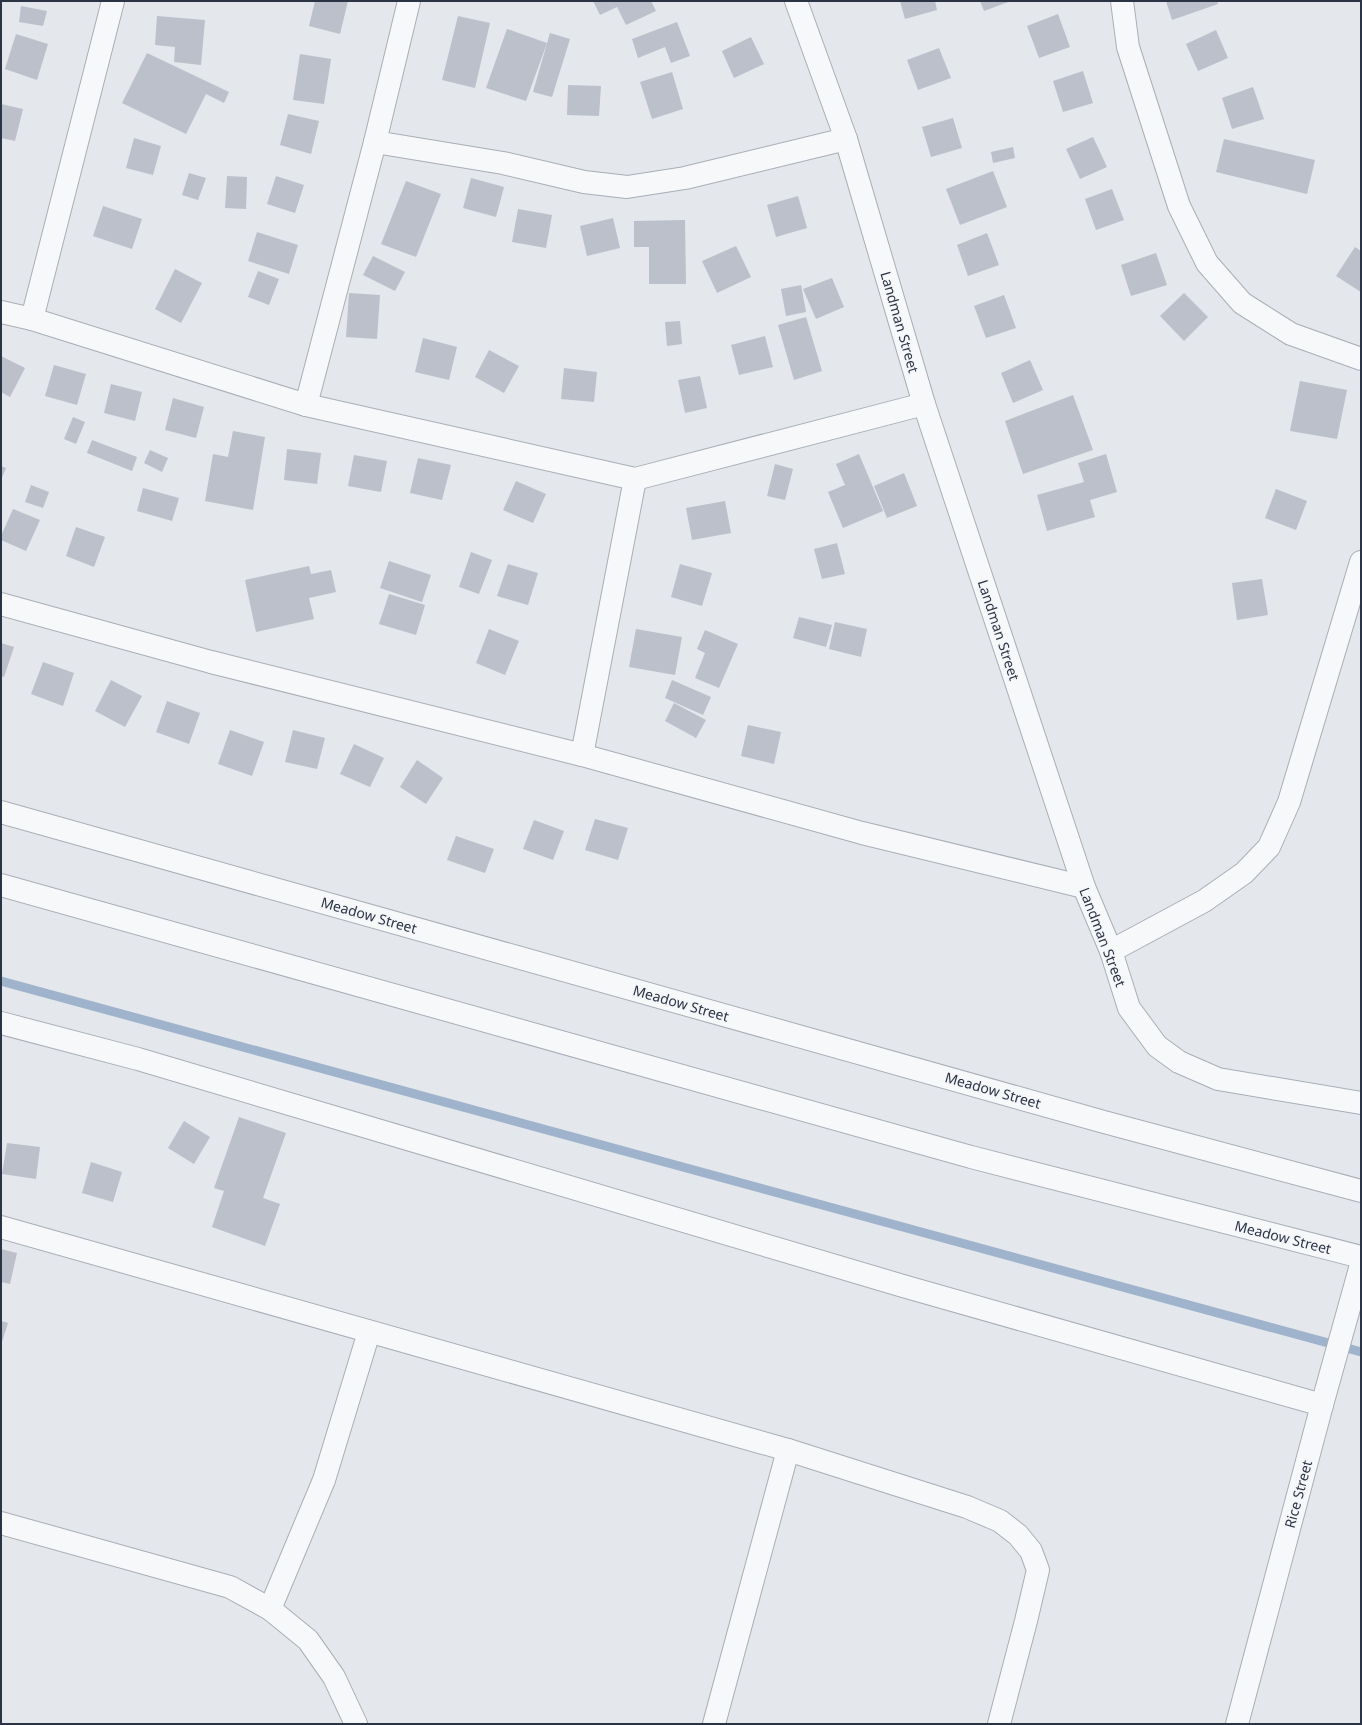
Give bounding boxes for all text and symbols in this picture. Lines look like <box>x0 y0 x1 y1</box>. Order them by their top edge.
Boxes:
street label: Landman Street <box>876 269 924 375</box>
street label: Landman Street <box>974 577 1024 683</box>
street label: Landman Street <box>1075 885 1131 989</box>
street label: Meadow Street <box>319 892 419 938</box>
street label: Meadow Street <box>631 980 731 1026</box>
street label: Meadow Street <box>943 1067 1043 1113</box>
street label: Meadow Street <box>1233 1216 1333 1258</box>
street label: Rice Street <box>1280 1458 1316 1530</box>

